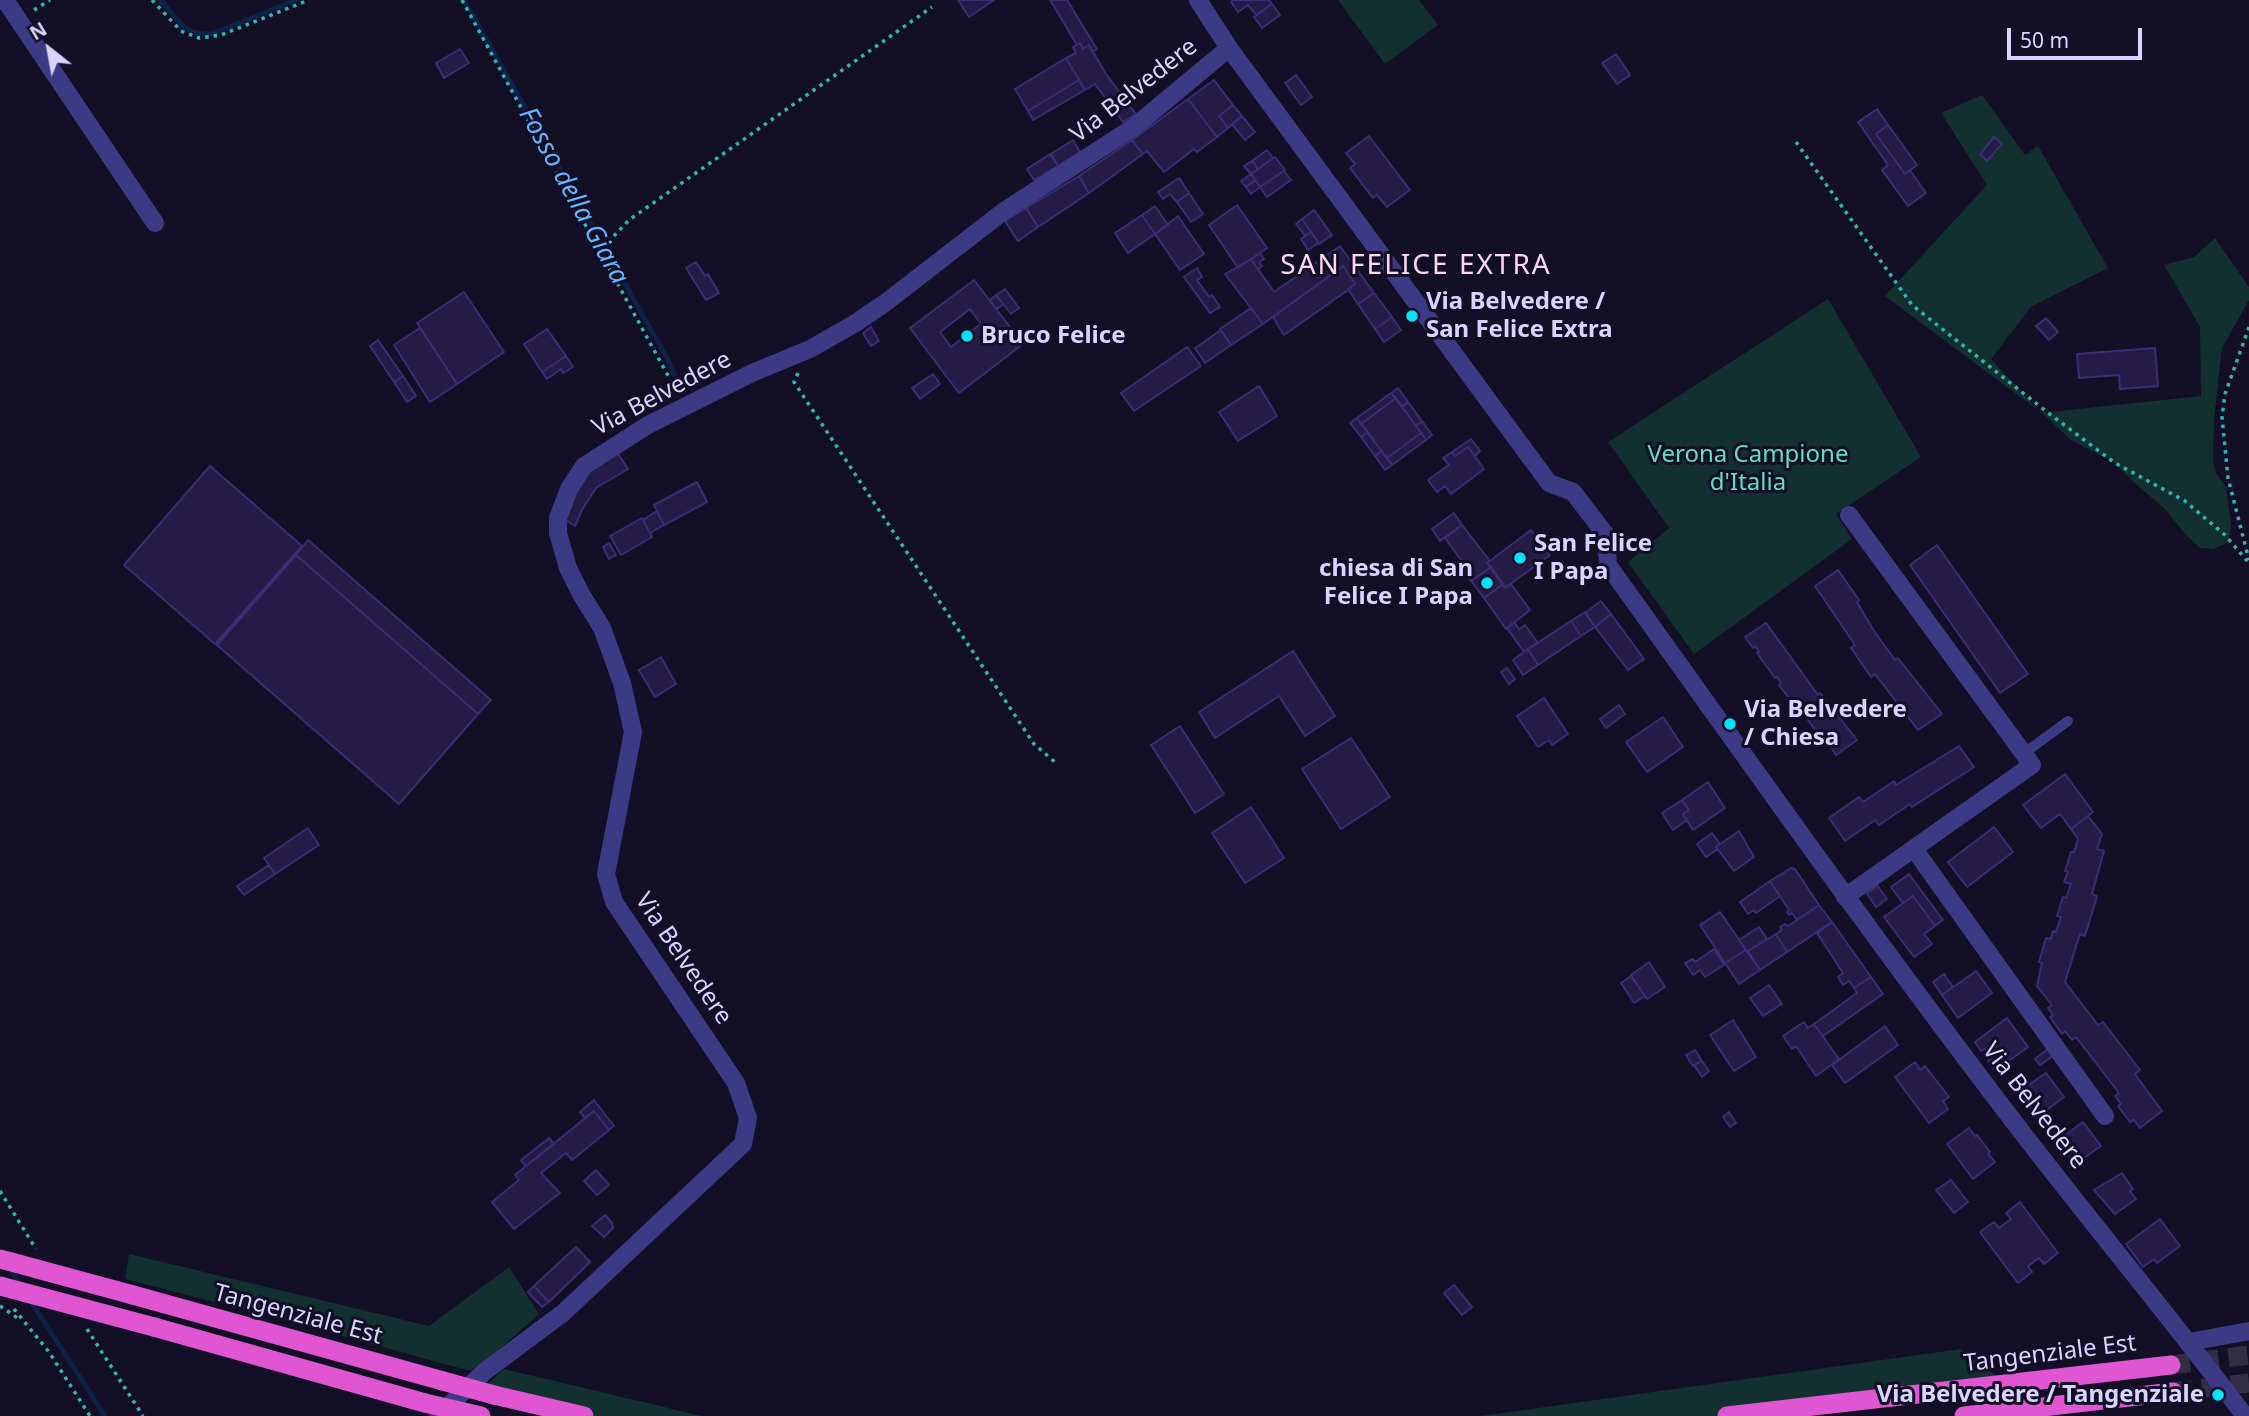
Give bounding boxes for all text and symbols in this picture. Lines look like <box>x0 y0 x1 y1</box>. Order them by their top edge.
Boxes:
north arrow <box>14 14 84 84</box>
scale bar <box>2011 14 2146 58</box>
text: N <box>25 16 51 46</box>
text: 50 m <box>2020 26 2069 54</box>
street label: Via Belvedere <box>1065 33 1203 149</box>
water label: Fosso della Giara <box>511 102 635 290</box>
district label: SAN FELICE EXTRA <box>1282 249 1550 283</box>
place label: Via Belvedere / San Felice Extra <box>1426 288 1613 344</box>
marker: Via Belvedere / San Felice Extra <box>1404 308 1420 324</box>
place label: Bruco Felice <box>981 322 1125 350</box>
marker: Bruco Felice <box>959 328 975 344</box>
street label: Via Belvedere <box>588 345 736 443</box>
park label: Verona Campione d'Italia <box>1648 441 1848 497</box>
place label: San Felice I Papa <box>1534 530 1652 586</box>
marker: San Felice I Papa <box>1512 550 1528 566</box>
place label: chiesa di San Felice I Papa <box>1319 555 1473 611</box>
marker: chiesa di San Felice I Papa <box>1479 575 1495 591</box>
place label: Via Belvedere / Chiesa <box>1744 696 1907 752</box>
marker: Via Belvedere / Chiesa <box>1722 716 1738 732</box>
street label: Via Belvedere <box>628 888 738 1030</box>
street label: Via Belvedere <box>1976 1037 2092 1175</box>
street label: Tangenziale Est <box>211 1279 385 1351</box>
street label: Tangenziale Est <box>1962 1329 2138 1379</box>
place label: Via Belvedere / Tangenziale <box>1877 1381 2204 1409</box>
marker: Via Belvedere / Tangenziale <box>2210 1387 2226 1403</box>

